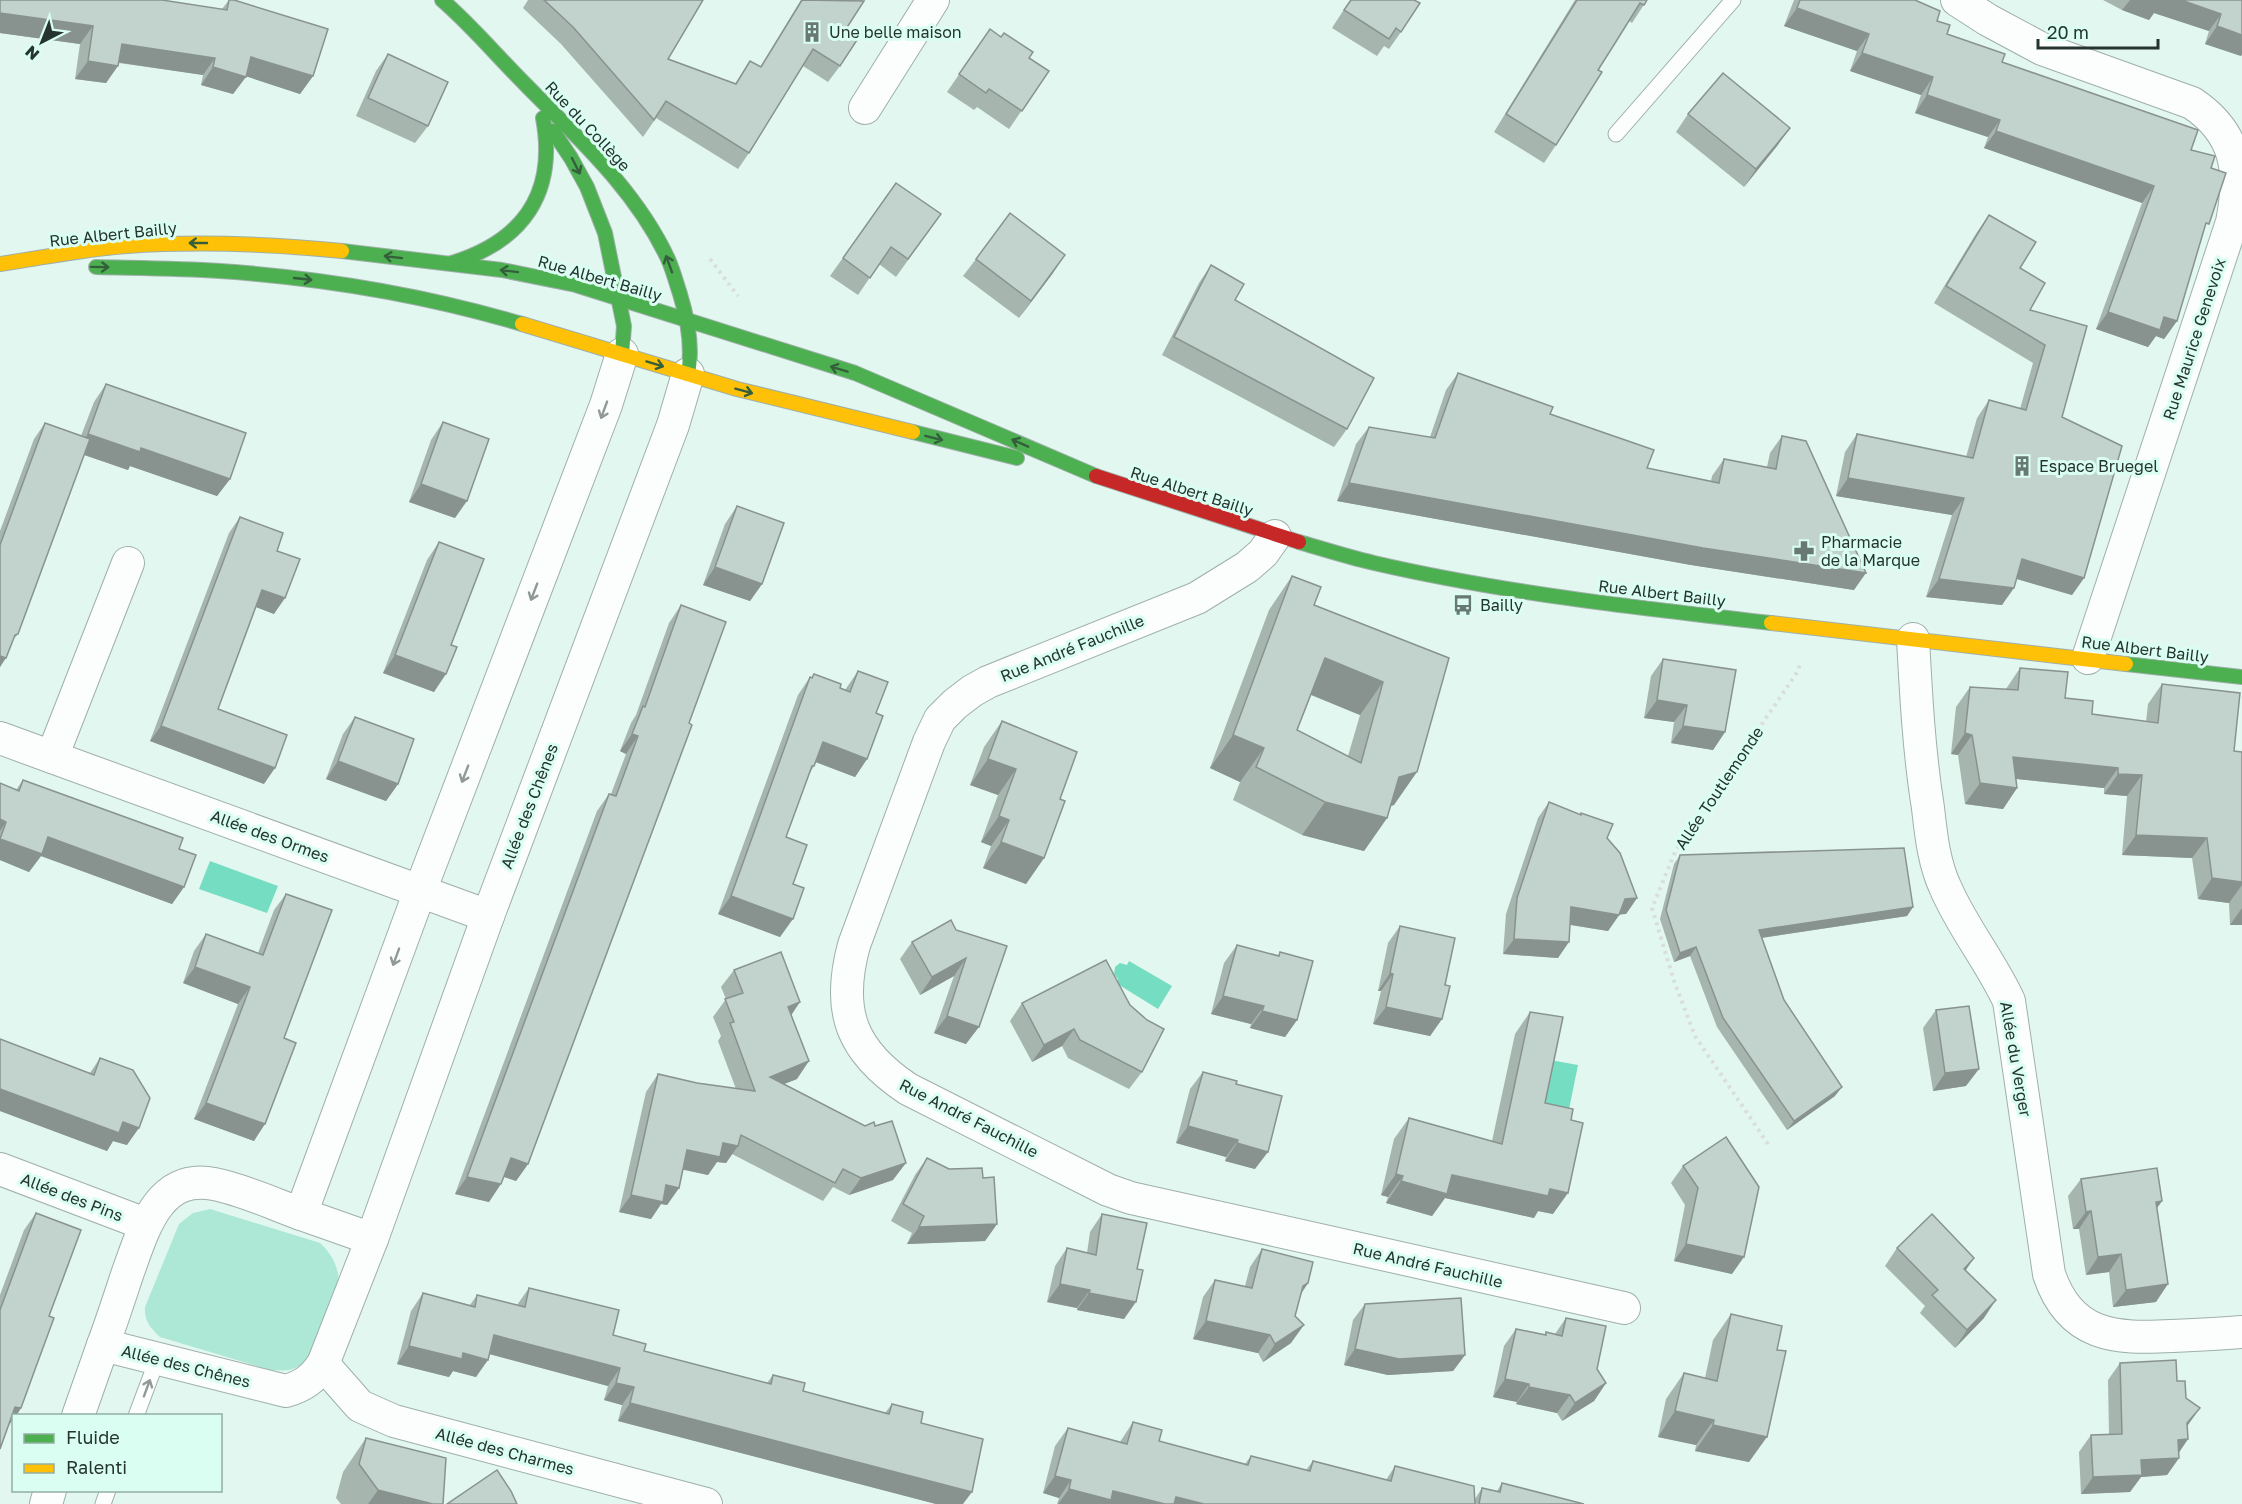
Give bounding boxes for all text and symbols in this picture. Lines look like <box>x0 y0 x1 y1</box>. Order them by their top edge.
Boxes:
north arrow <box>12 12 72 72</box>
scale bar <box>2038 12 2158 50</box>
building icon: Une belle maison <box>800 20 824 44</box>
text: 20 m <box>2047 21 2089 43</box>
place label: Une belle maison <box>829 22 962 42</box>
text: N <box>21 42 43 65</box>
street label: Rue du Collège <box>541 77 635 175</box>
one-way arrow <box>571 156 583 174</box>
street label: Rue Albert Bailly <box>48 217 178 251</box>
one-way arrow <box>189 237 209 249</box>
one-way arrow <box>383 251 403 262</box>
street label: Rue Albert Bailly <box>536 251 664 305</box>
street label: Rue Maurice Genevoix <box>2158 255 2230 423</box>
one-way arrow <box>663 256 674 274</box>
one-way arrow <box>90 261 110 273</box>
one-way arrow <box>499 265 519 276</box>
one-way arrow <box>292 274 312 285</box>
one-way arrow <box>645 359 664 370</box>
one-way arrow <box>830 363 849 374</box>
one-way arrow <box>735 386 754 397</box>
one-way arrow <box>597 400 608 419</box>
one-way arrow <box>924 433 943 445</box>
one-way arrow <box>1011 437 1029 448</box>
building icon: Espace Bruegel <box>2010 454 2034 478</box>
place label: Espace Bruegel <box>2039 456 2158 476</box>
street label: Rue Albert Bailly <box>1128 462 1256 520</box>
place label: Pharmacie de la Marque <box>1821 532 1920 570</box>
pharmacy icon: Pharmacie de la Marque <box>1792 539 1816 563</box>
street label: Rue Albert Bailly <box>1597 575 1727 611</box>
one-way arrow <box>528 582 539 601</box>
bus stop icon: Bailly <box>1451 593 1475 617</box>
place label: Bailly <box>1480 595 1523 615</box>
street label: Rue André Fauchille <box>997 610 1147 686</box>
street label: Rue Albert Bailly <box>2080 631 2210 667</box>
street label: Allée Toutlemonde <box>1670 723 1768 853</box>
street label: Allée des Chênes <box>496 741 562 871</box>
one-way arrow <box>458 765 469 783</box>
street label: Allée des Ormes <box>208 805 332 867</box>
one-way arrow <box>390 947 401 966</box>
street label: Allée du Verger <box>1996 1000 2036 1118</box>
street label: Rue André Fauchille <box>896 1074 1042 1162</box>
street label: Allée des Pins <box>18 1168 126 1226</box>
street label: Rue André Fauchille <box>1351 1238 1505 1292</box>
street label: Allée des Chênes <box>119 1340 253 1392</box>
one-way arrow <box>142 1379 153 1397</box>
legend <box>12 1414 222 1492</box>
street label: Allée des Charmes <box>434 1423 576 1479</box>
text: Fluide <box>66 1426 120 1448</box>
text: Ralenti <box>66 1456 127 1478</box>

